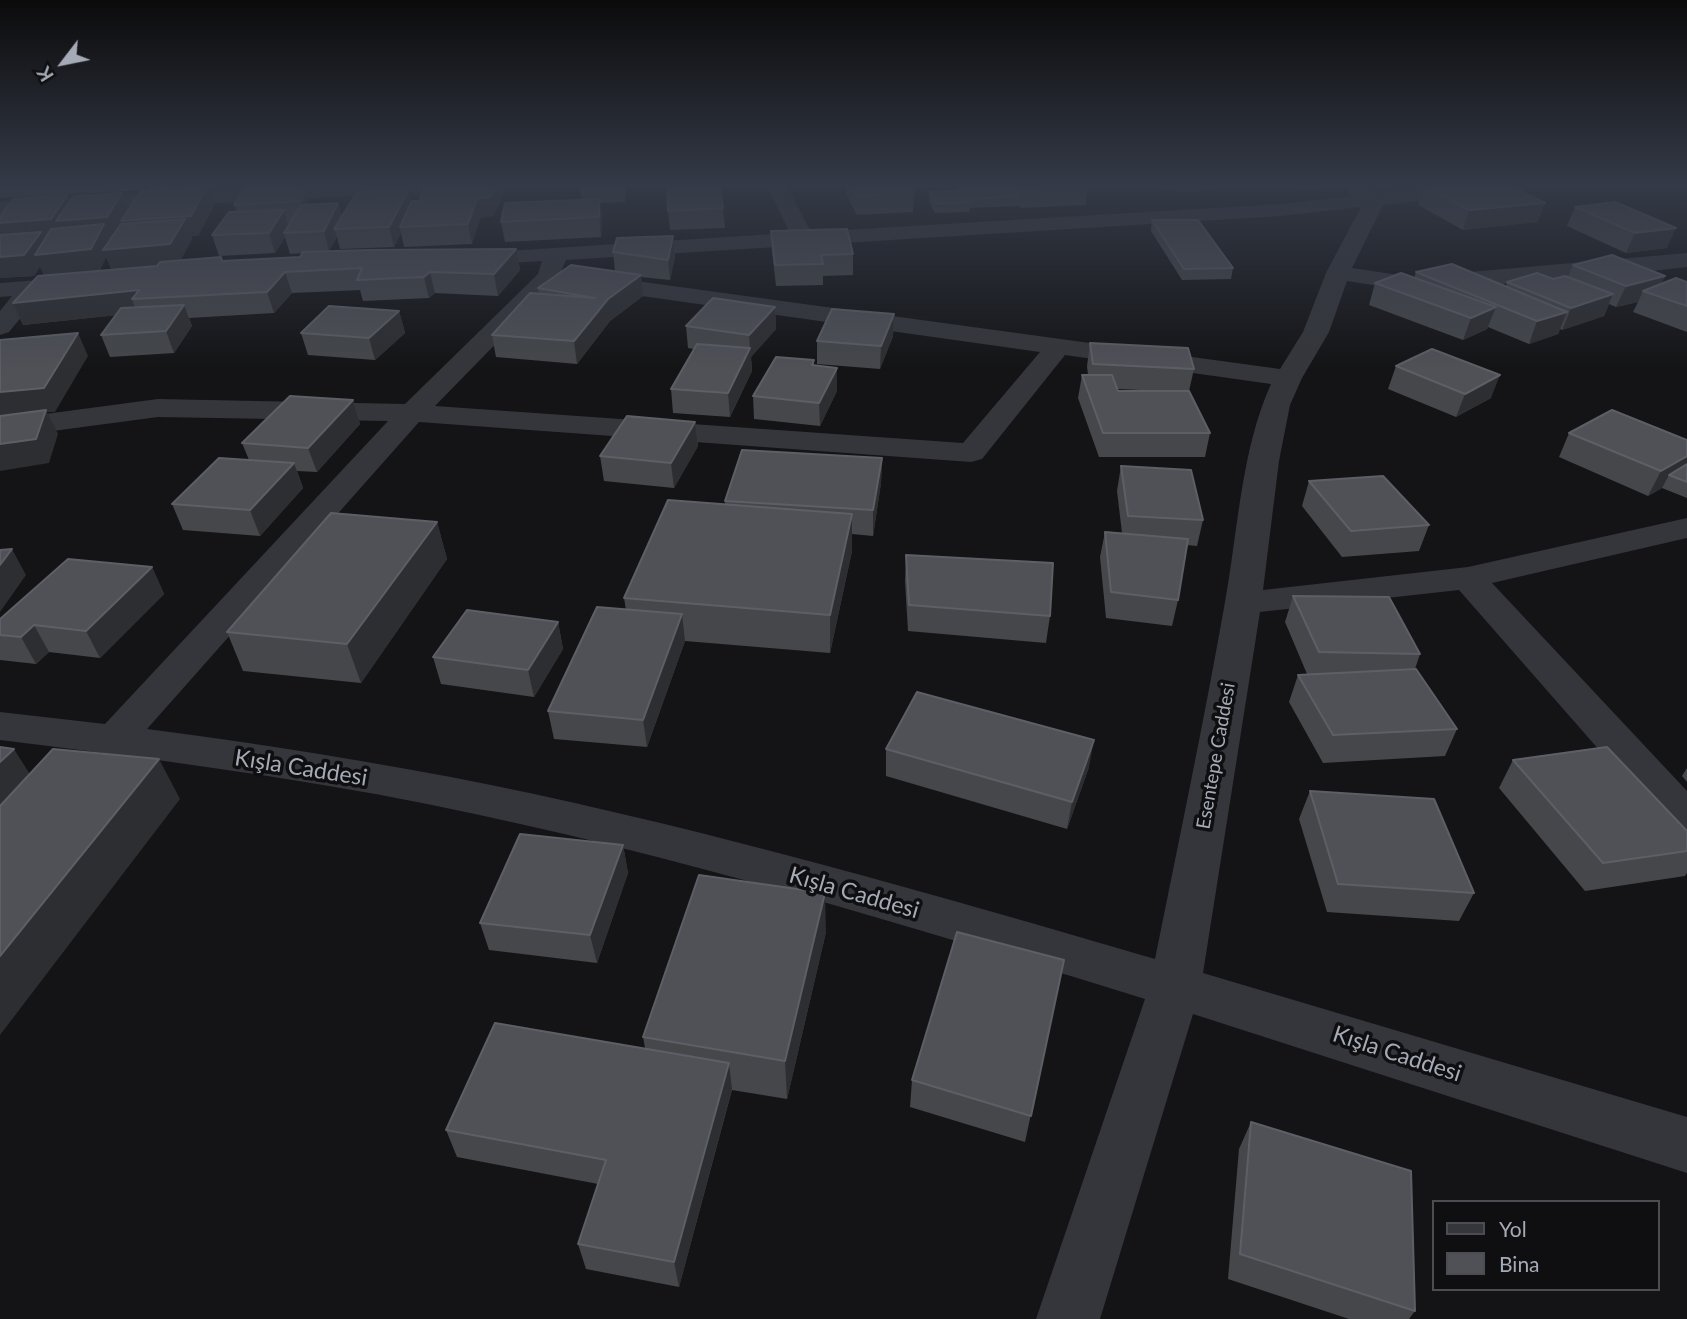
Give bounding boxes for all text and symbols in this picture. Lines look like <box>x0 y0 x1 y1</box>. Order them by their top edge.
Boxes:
north arrow <box>28 28 98 98</box>
text: K <box>32 63 58 86</box>
street label: Esentepe Caddesi <box>1192 681 1240 831</box>
street label: Kışla Caddesi <box>233 744 369 792</box>
street label: Kışla Caddesi <box>786 861 922 925</box>
street label: Kışla Caddesi <box>1329 1020 1465 1088</box>
legend <box>1432 1200 1659 1291</box>
text: Yol <box>1499 1216 1527 1241</box>
text: Bina <box>1499 1251 1540 1276</box>

